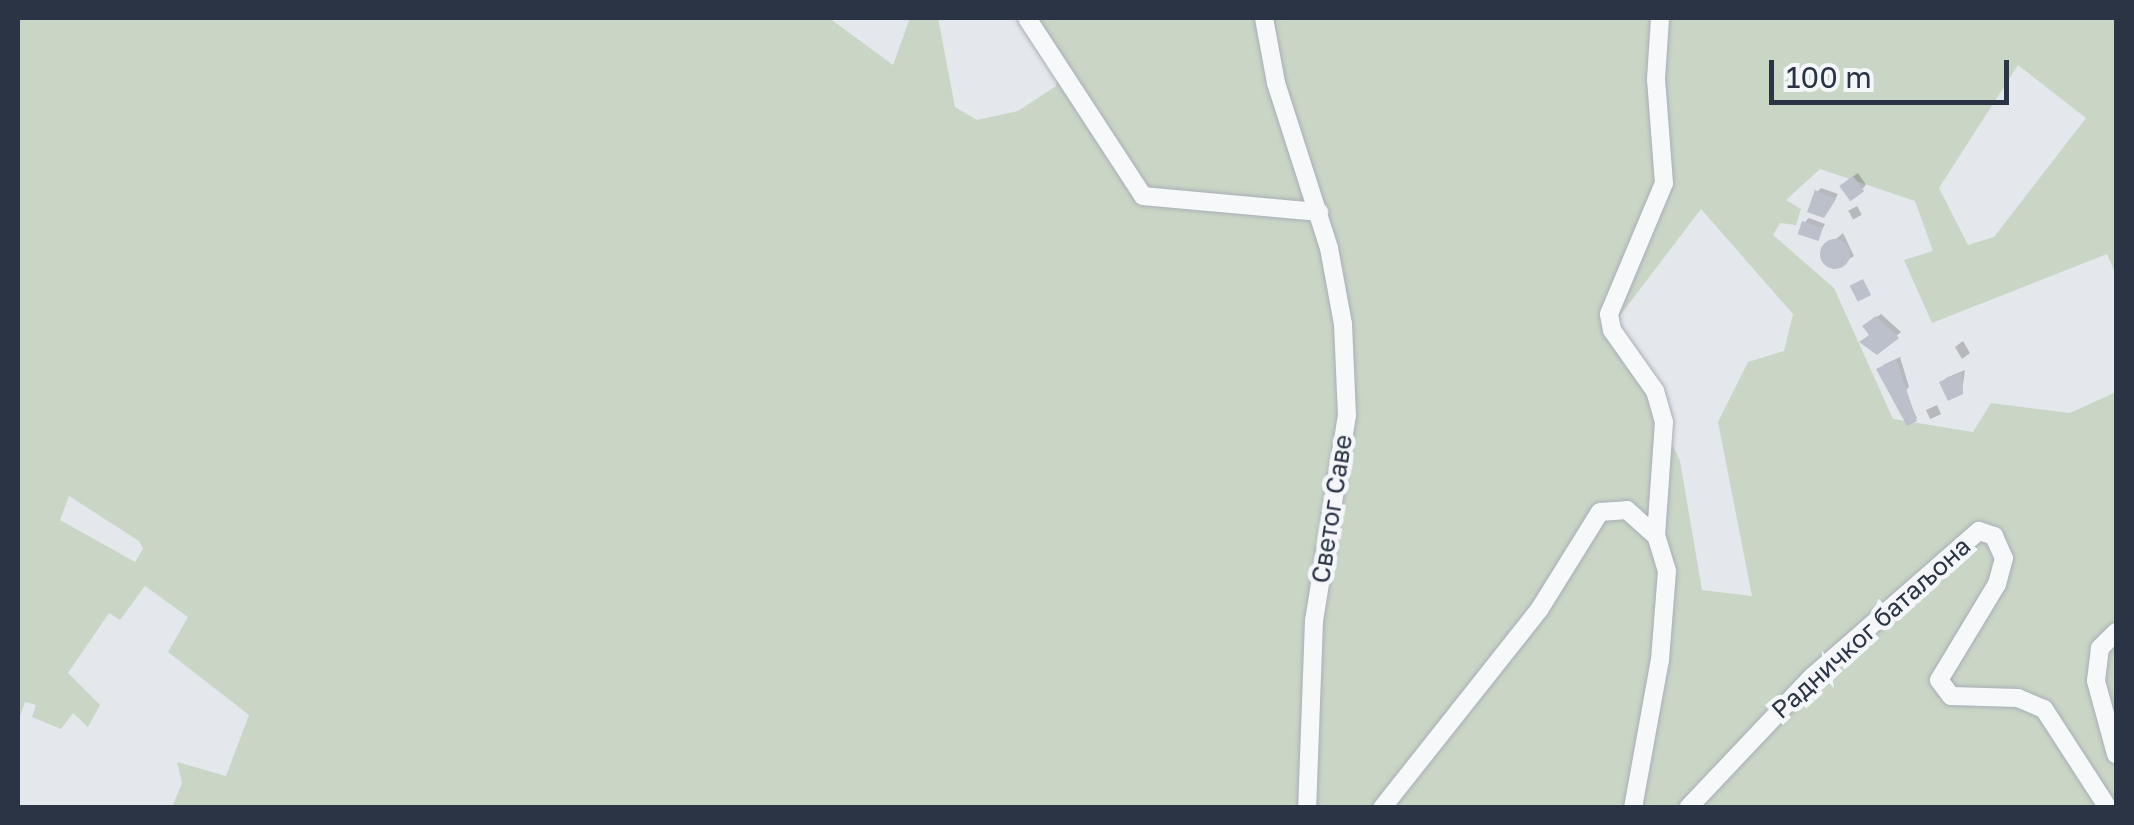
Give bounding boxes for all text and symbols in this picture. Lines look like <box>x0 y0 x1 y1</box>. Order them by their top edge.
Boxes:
scale bar <box>1774 40 2014 102</box>
text: 100 m <box>1786 59 1872 95</box>
street label: Светог Саве <box>1305 433 1359 585</box>
street label: Радничког батаљона <box>1766 531 1976 725</box>

